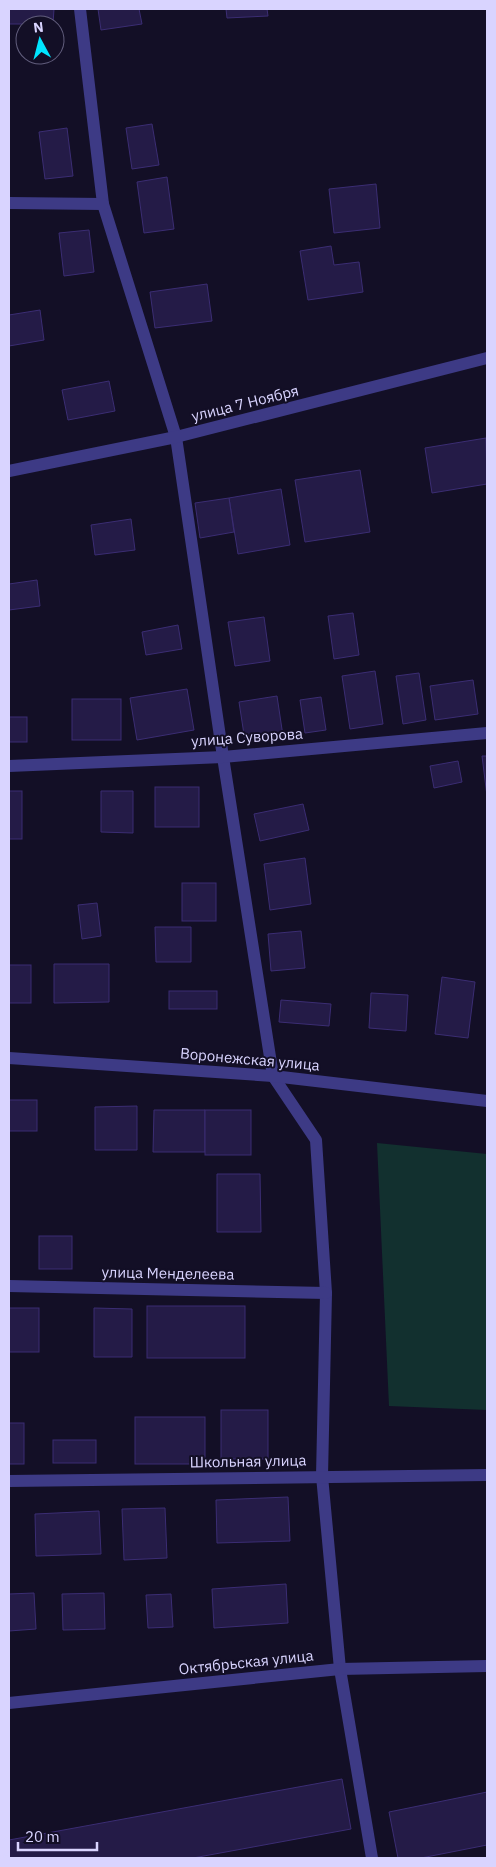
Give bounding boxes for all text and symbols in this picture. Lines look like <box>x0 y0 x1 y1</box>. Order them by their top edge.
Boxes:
north arrow <box>15 15 65 65</box>
text: N <box>32 18 45 37</box>
street label: улица 7 Ноября <box>189 380 301 426</box>
street label: улица Суворова <box>190 724 304 750</box>
street label: Воронежская улица <box>179 1043 321 1075</box>
street label: улица Менделеева <box>101 1262 235 1284</box>
street label: Школьная улица <box>189 1450 307 1472</box>
street label: Октябрьская улица <box>178 1645 314 1679</box>
scale bar <box>18 1820 96 1852</box>
text: 20 m <box>25 1827 60 1846</box>

